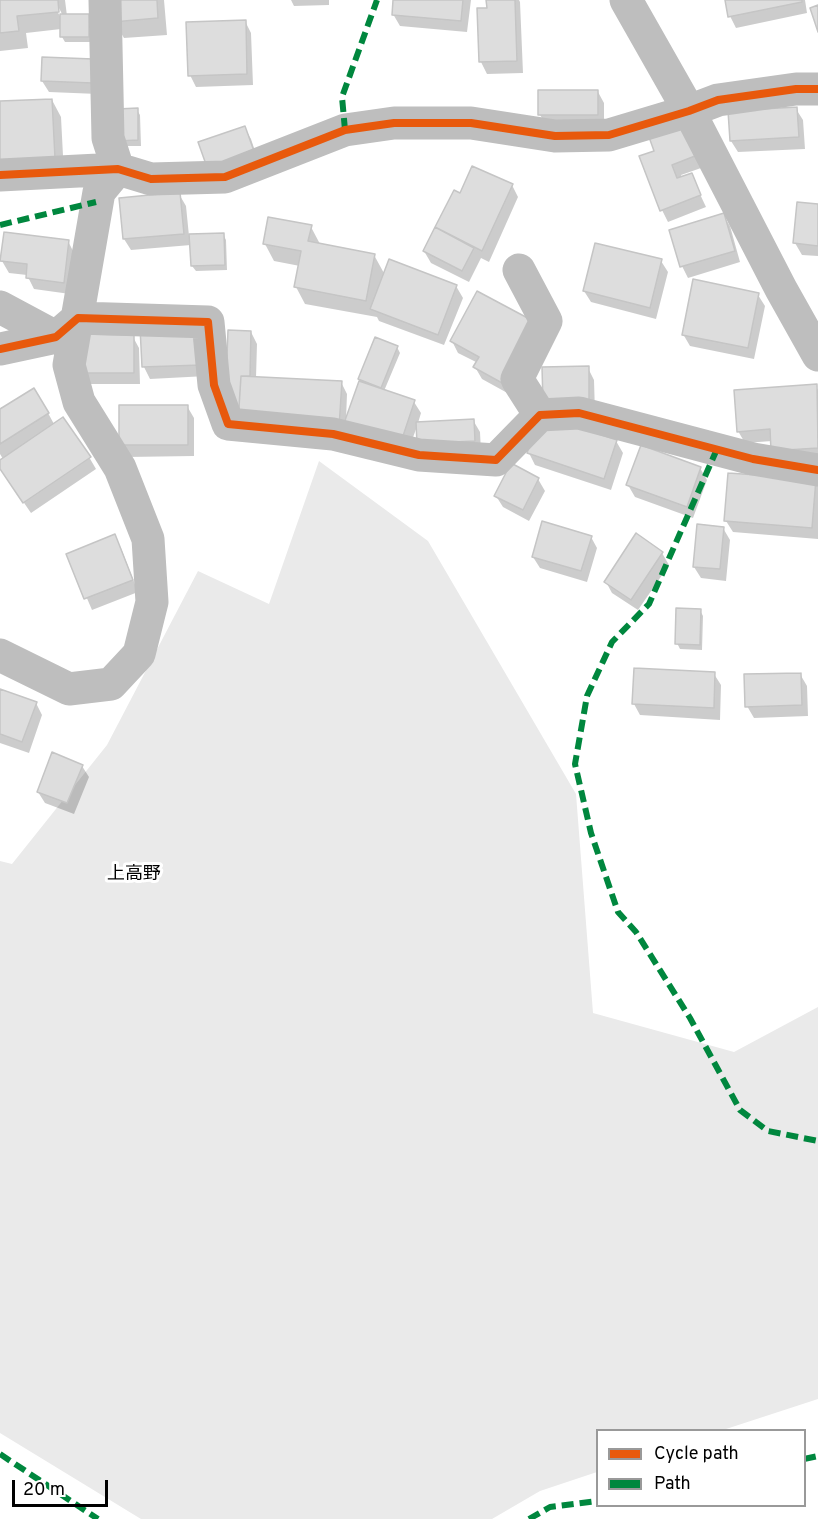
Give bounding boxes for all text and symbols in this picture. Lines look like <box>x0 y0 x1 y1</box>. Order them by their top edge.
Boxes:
district label: 上高野 <box>107 864 161 886</box>
legend <box>596 1429 806 1507</box>
text: Cycle path <box>654 1443 739 1466</box>
scale bar <box>15 1468 111 1506</box>
text: Path <box>654 1473 691 1496</box>
text: 20 m <box>23 1479 65 1502</box>

